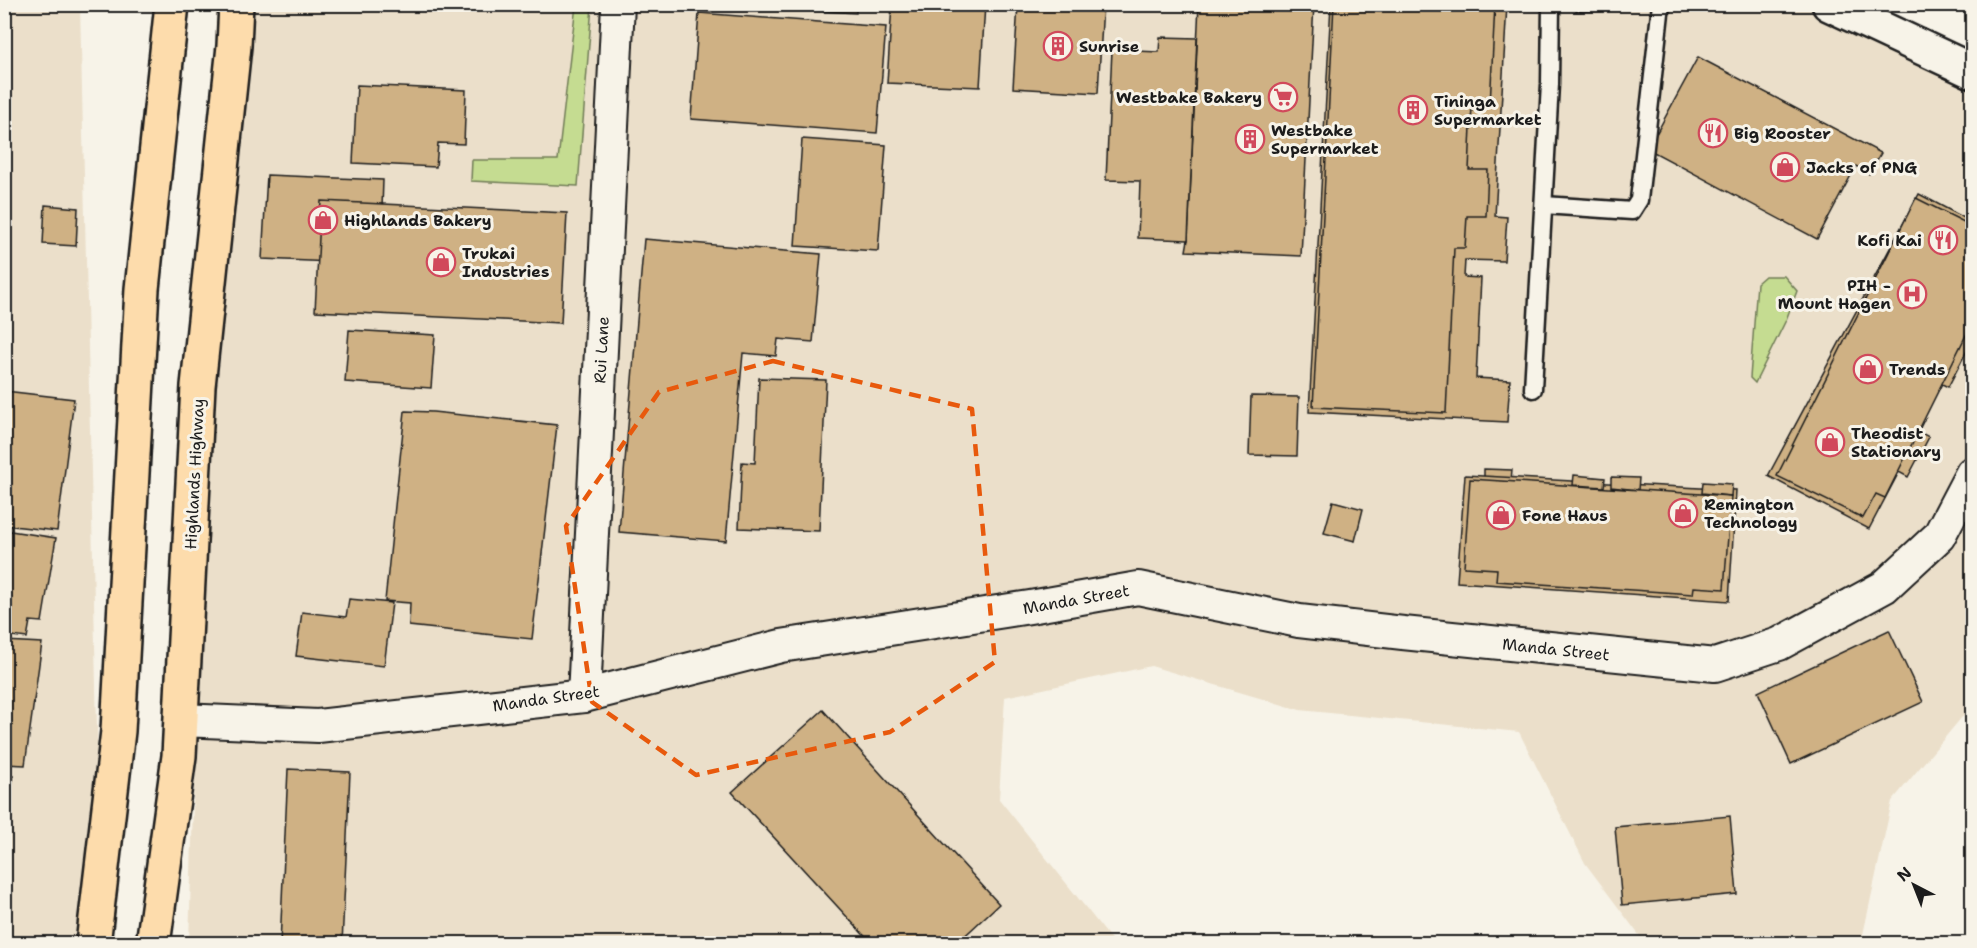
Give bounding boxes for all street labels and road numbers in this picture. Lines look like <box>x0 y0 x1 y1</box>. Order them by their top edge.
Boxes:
street label: Rui Lane <box>589 316 614 384</box>
street label: Highlands Highway <box>180 398 209 550</box>
street label: Manda Street <box>1021 580 1131 619</box>
street label: Manda Street <box>1501 633 1611 666</box>
street label: Manda Street <box>491 681 601 716</box>

